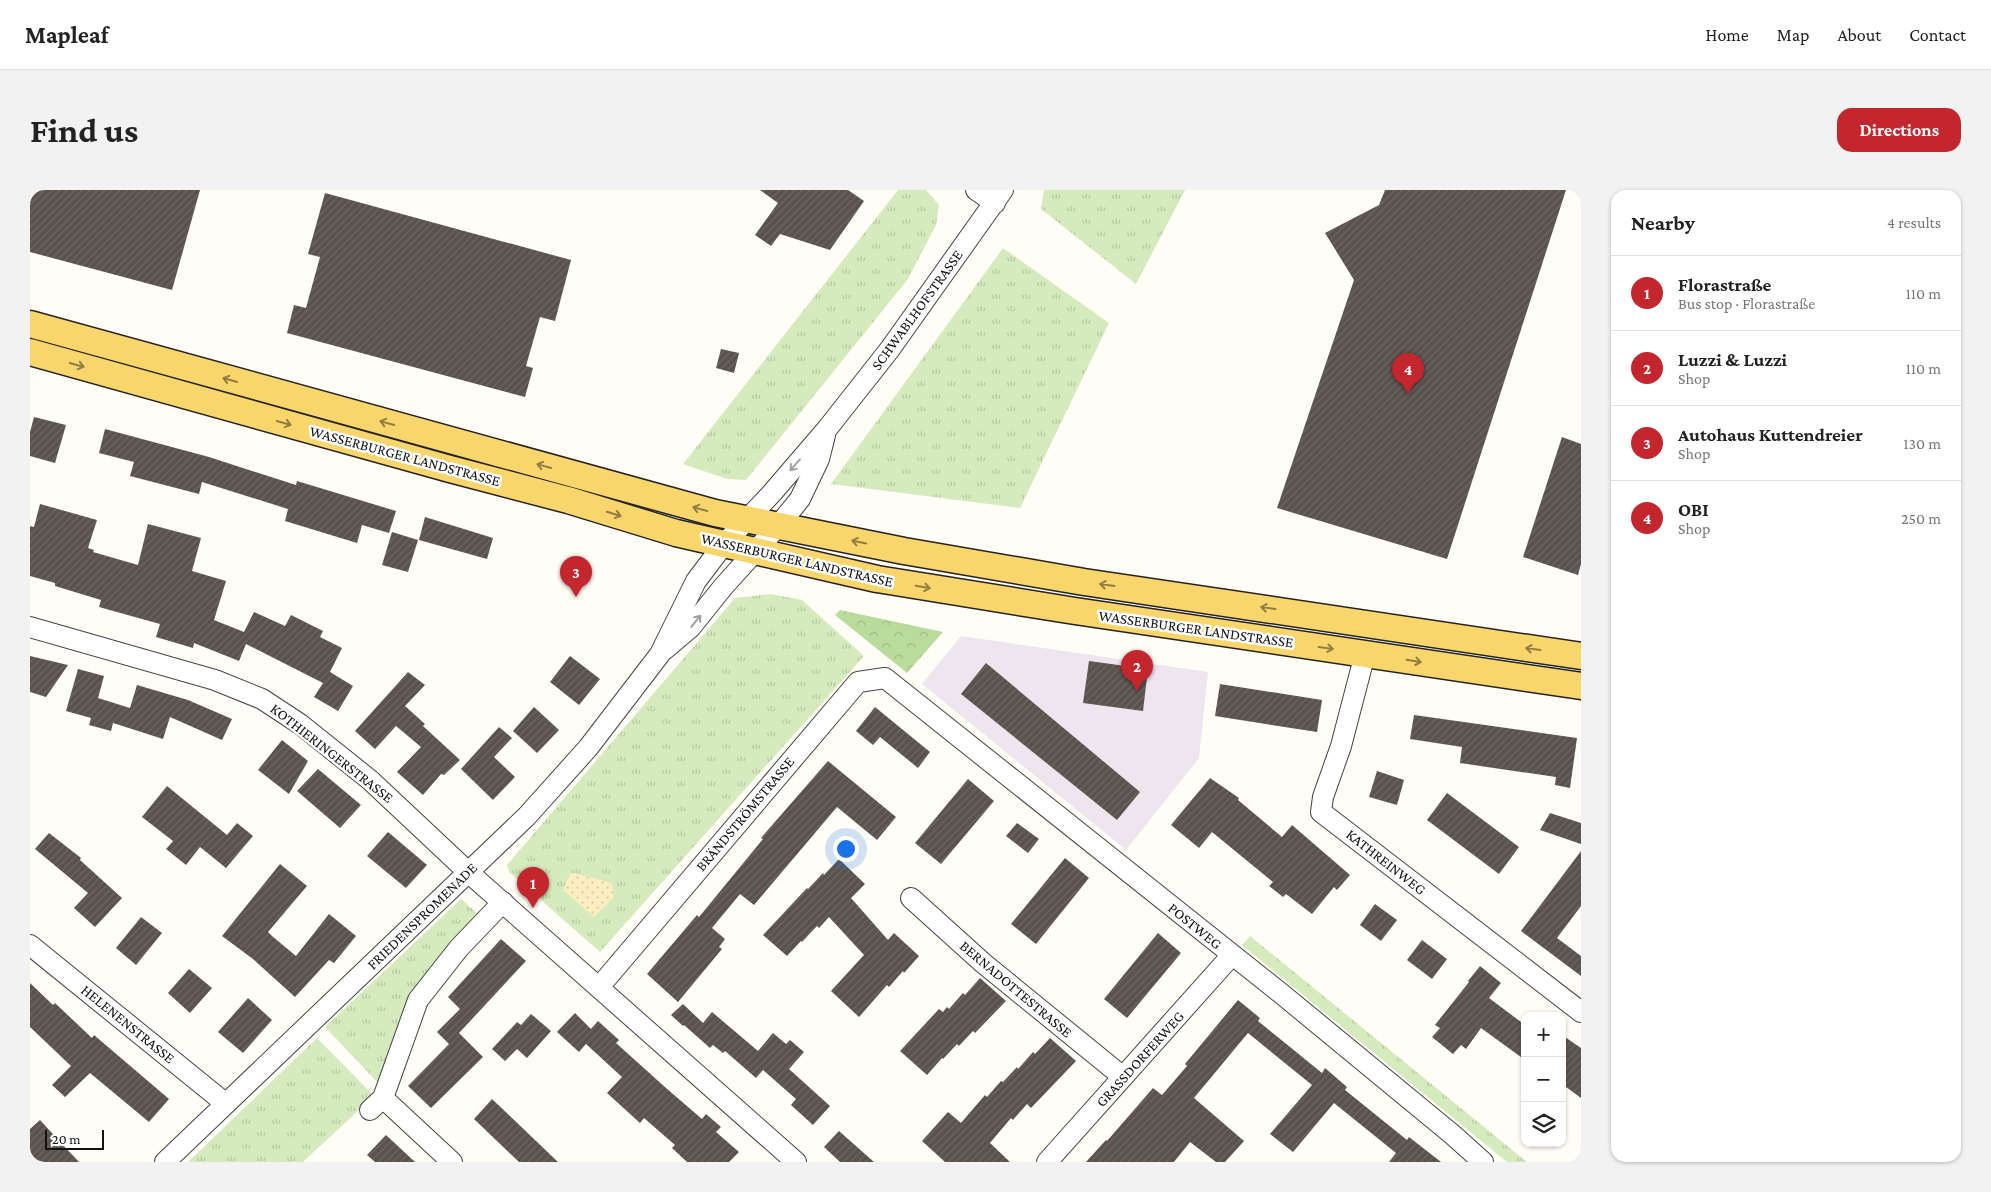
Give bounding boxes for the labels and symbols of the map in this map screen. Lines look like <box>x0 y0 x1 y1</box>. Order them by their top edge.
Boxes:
street label: SCHWABLHOFSTRASSE <box>868 247 966 373</box>
pin: 4 <box>1392 353 1424 394</box>
one-way arrow <box>69 361 85 371</box>
one-way arrow <box>222 375 238 384</box>
one-way arrow <box>379 418 395 427</box>
one-way arrow <box>276 419 292 428</box>
street label: WASSERBURGER LANDSTRASSE <box>308 423 502 489</box>
one-way arrow <box>789 459 801 472</box>
one-way arrow <box>536 460 552 470</box>
one-way arrow <box>693 504 709 513</box>
one-way arrow <box>606 509 622 519</box>
street label: WASSERBURGER LANDSTRASSE <box>699 530 895 590</box>
one-way arrow <box>851 537 867 547</box>
pin: 3 <box>560 556 592 597</box>
one-way arrow <box>1100 580 1116 590</box>
one-way arrow <box>914 583 930 593</box>
one-way arrow <box>1261 603 1277 613</box>
street label: WASSERBURGER LANDSTRASSE <box>1098 607 1294 651</box>
one-way arrow <box>690 615 701 628</box>
one-way arrow <box>1317 643 1333 653</box>
one-way arrow <box>1525 643 1541 653</box>
pin: 2 <box>1121 650 1153 691</box>
one-way arrow <box>1405 656 1421 666</box>
street label: KOTHIERINGERSTRASSE <box>268 700 396 806</box>
street label: BRÄNDSTRÖMSTRASSE <box>693 754 797 874</box>
street label: KATHREINWEG <box>1343 826 1429 898</box>
your location <box>833 836 859 862</box>
street label: FRIEDENSPROMENADE <box>364 859 480 973</box>
pin: 1 <box>517 867 549 908</box>
street label: POSTWEG <box>1165 900 1225 952</box>
street label: BERNADOTTESTRASSE <box>957 938 1075 1040</box>
street label: HELENENSTRASSE <box>78 982 178 1066</box>
street label: GRASSDORFERWEG <box>1093 1008 1187 1110</box>
scale bar <box>45 1127 104 1150</box>

